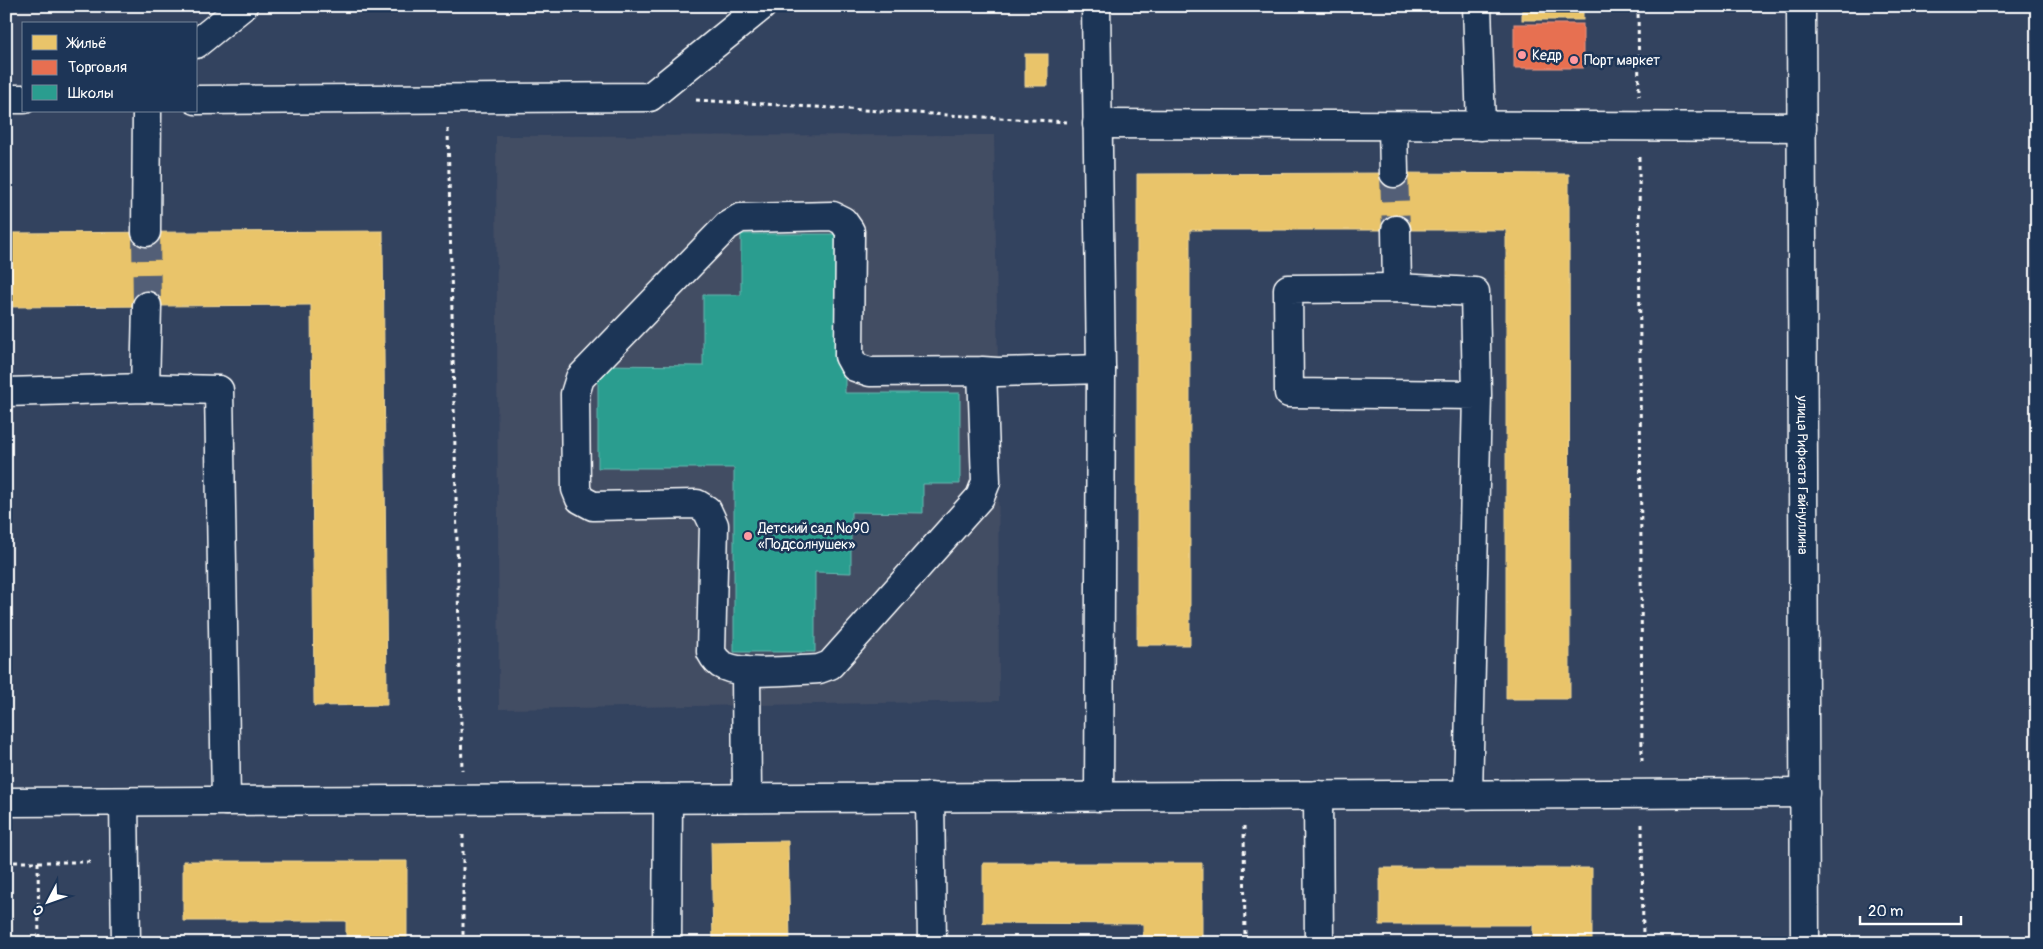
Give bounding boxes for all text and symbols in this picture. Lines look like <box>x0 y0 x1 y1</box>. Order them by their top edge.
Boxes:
legend <box>22 22 198 112</box>
text: Жильё <box>66 34 107 53</box>
place label: Кедр <box>1532 47 1562 64</box>
marker: Кедр <box>1516 49 1528 61</box>
place label: Порт маркет <box>1584 52 1660 69</box>
marker: Порт маркет <box>1568 54 1580 66</box>
text: Торговля <box>68 58 127 77</box>
text: Школы <box>68 84 114 103</box>
street label: улица Рифката Гайнуллина <box>1794 395 1811 554</box>
place label: Детский сад №90 «Подсолнушек» <box>757 520 869 553</box>
marker: Детский сад №90 «Подсолнушек» <box>742 530 754 542</box>
north arrow <box>22 876 72 926</box>
scale bar <box>1860 894 1962 926</box>
text: С <box>29 901 48 919</box>
text: 20 m <box>1868 902 1903 921</box>

